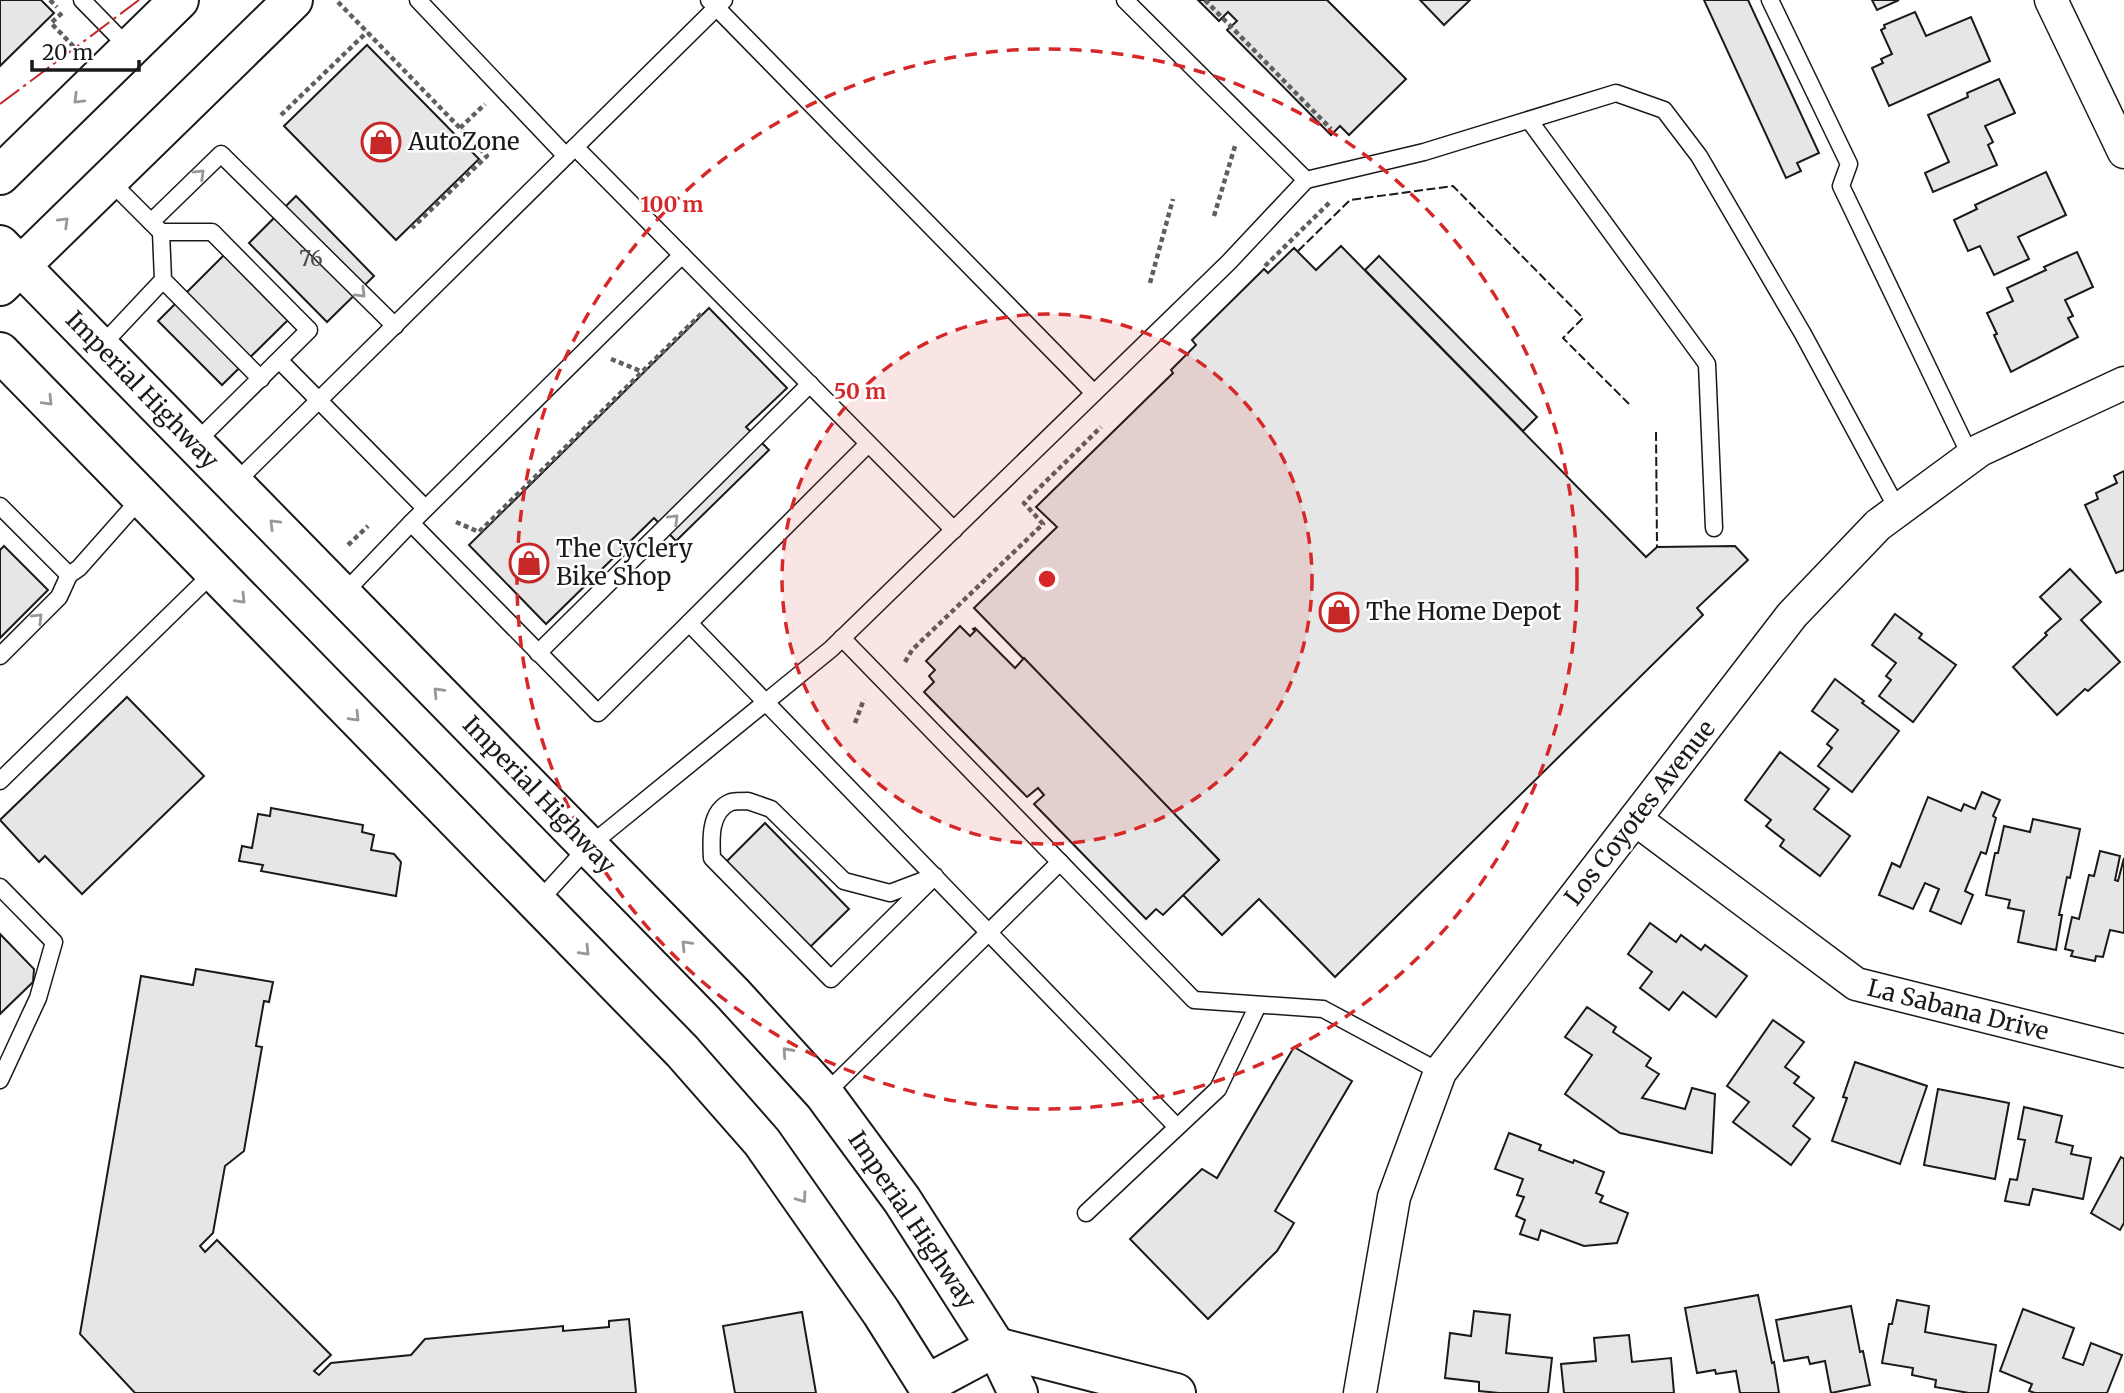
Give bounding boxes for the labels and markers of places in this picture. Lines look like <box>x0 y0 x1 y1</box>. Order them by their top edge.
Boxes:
shop icon: AutoZone <box>360 121 402 163</box>
place label: AutoZone <box>407 126 519 157</box>
place label: The Cyclery Bike Shop <box>556 533 693 592</box>
shop icon: The Cyclery Bike Shop <box>508 542 550 584</box>
centre of rings <box>1035 567 1059 591</box>
shop icon: The Home Depot <box>1318 591 1360 633</box>
place label: The Home Depot <box>1366 596 1562 627</box>

